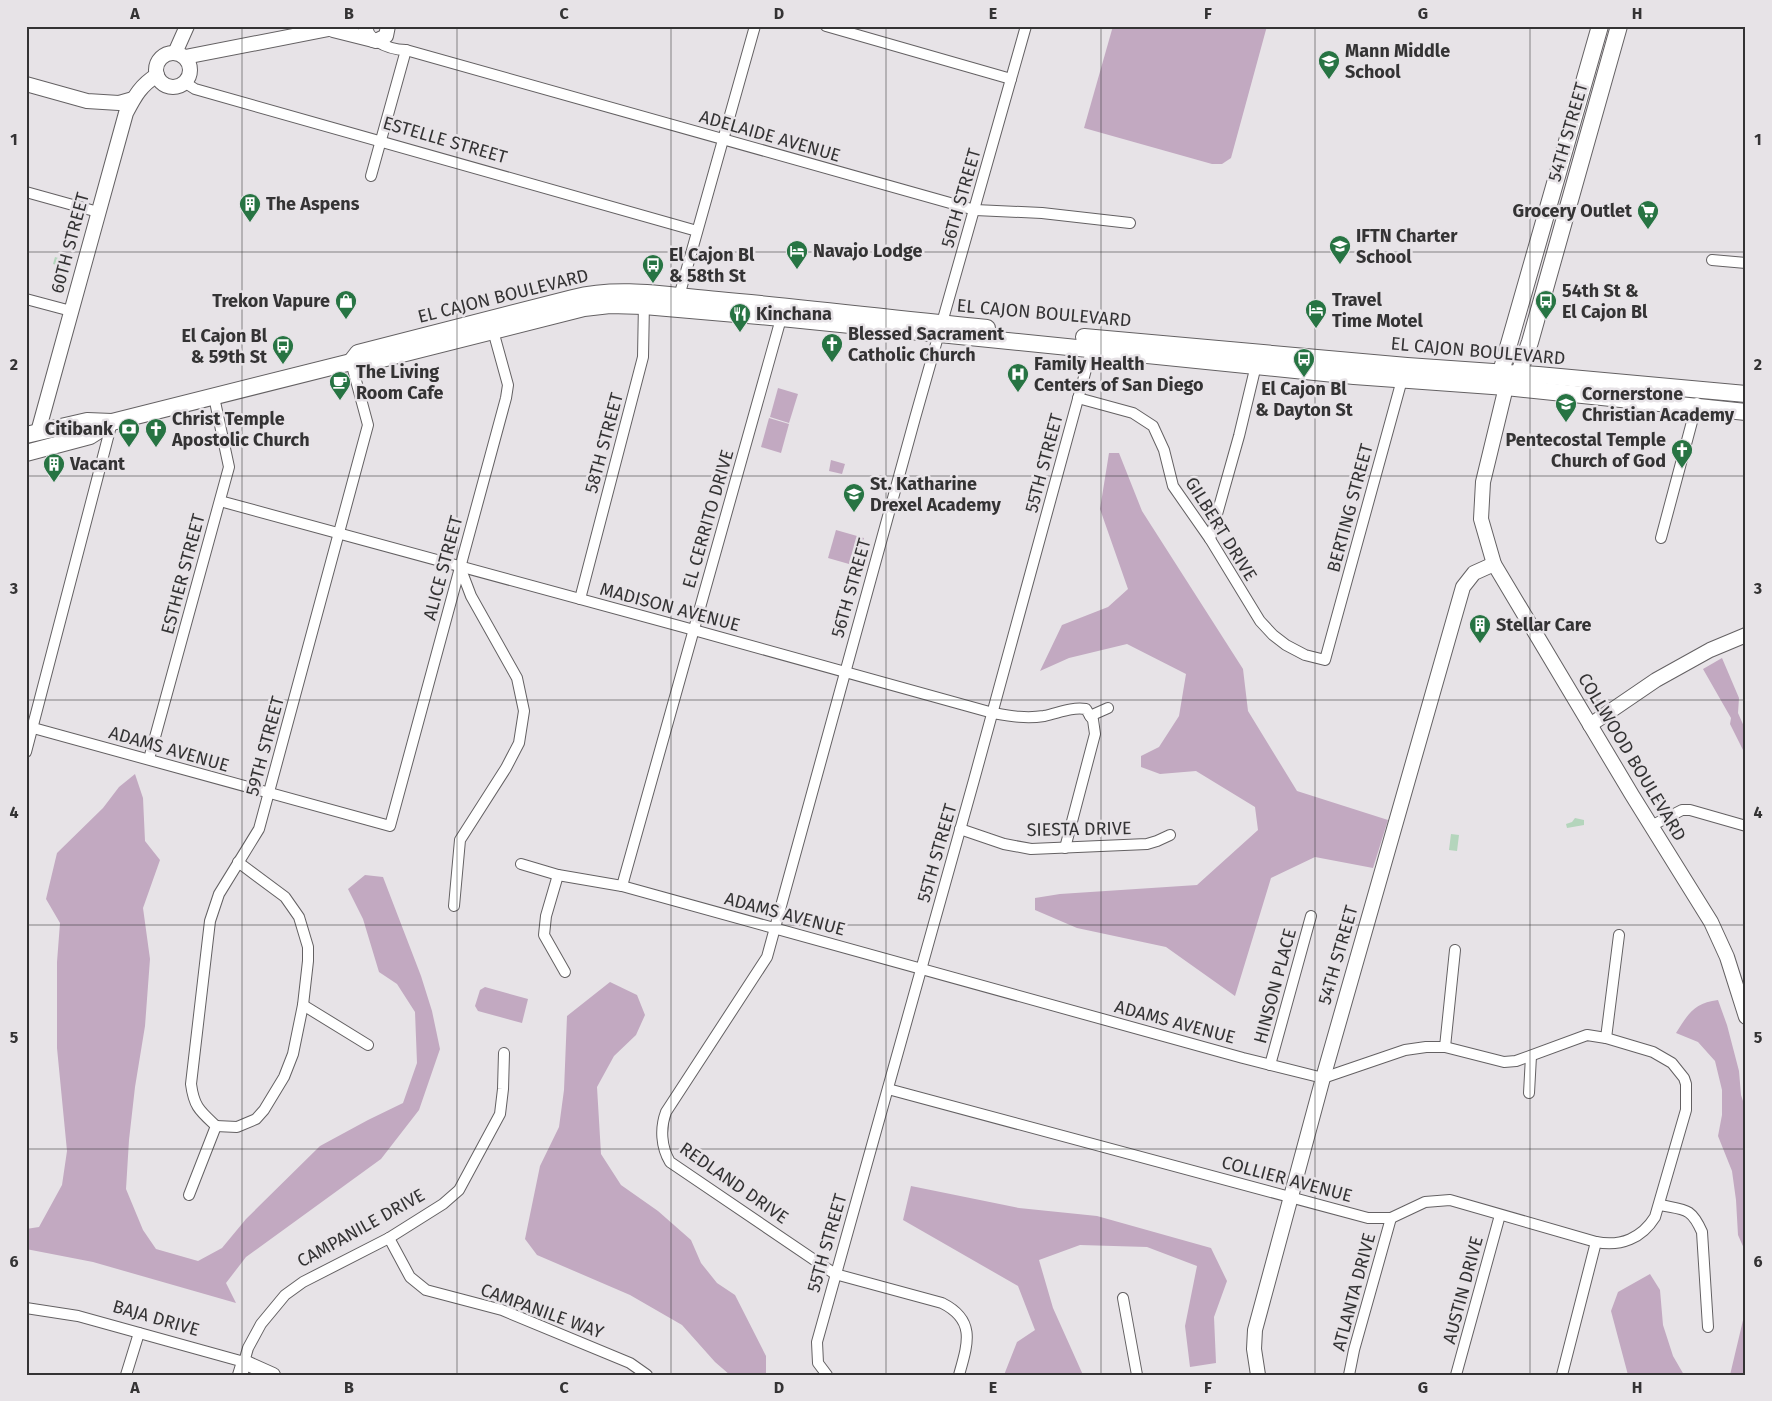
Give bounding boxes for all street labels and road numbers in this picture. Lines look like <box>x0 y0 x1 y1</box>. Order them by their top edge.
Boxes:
street label: 54TH STREET <box>1543 79 1593 184</box>
street label: ADELAIDE AVENUE <box>697 105 843 167</box>
street label: ESTELLE STREET <box>380 112 510 168</box>
street label: 56TH STREET <box>936 145 986 250</box>
street label: 60TH STREET <box>46 189 94 296</box>
street label: EL CAJON BOULEVARD <box>415 264 591 328</box>
street label: EL CAJON BOULEVARD <box>956 294 1132 332</box>
street label: EL CAJON BOULEVARD <box>1390 332 1566 370</box>
street label: 58TH STREET <box>580 390 628 496</box>
street label: 55TH STREET <box>1020 410 1068 515</box>
street label: BERTING STREET <box>1322 441 1378 575</box>
street label: EL CERRITO DRIVE <box>678 447 738 591</box>
street label: GILBERT DRIVE <box>1180 473 1262 585</box>
street label: ESTHER STREET <box>156 511 210 637</box>
street label: ALICE STREET <box>418 513 468 623</box>
street label: 56TH STREET <box>826 535 876 640</box>
street label: MADISON AVENUE <box>598 578 742 636</box>
street label: COLLWOOD BOULEVARD <box>1573 669 1691 845</box>
street label: 59TH STREET <box>241 693 289 798</box>
street label: ADAMS AVENUE <box>106 721 232 777</box>
street label: 55TH STREET <box>912 800 962 905</box>
street label: SIESTA DRIVE <box>1026 817 1132 841</box>
street label: ADAMS AVENUE <box>722 887 848 941</box>
street label: 54TH STREET <box>1313 902 1363 1007</box>
street label: HINSON PLACE <box>1249 926 1301 1046</box>
street label: ADAMS AVENUE <box>1112 995 1238 1049</box>
street label: REDLAND DRIVE <box>675 1137 793 1229</box>
street label: COLLIER AVENUE <box>1219 1151 1355 1207</box>
street label: CAMPANILE DRIVE <box>293 1184 429 1272</box>
street label: 55TH STREET <box>802 1190 852 1295</box>
street label: ATLANTA DRIVE <box>1328 1231 1380 1353</box>
street label: AUSTIN DRIVE <box>1438 1234 1488 1346</box>
street label: CAMPANILE WAY <box>478 1279 607 1343</box>
street label: BAJA DRIVE <box>110 1295 202 1341</box>

